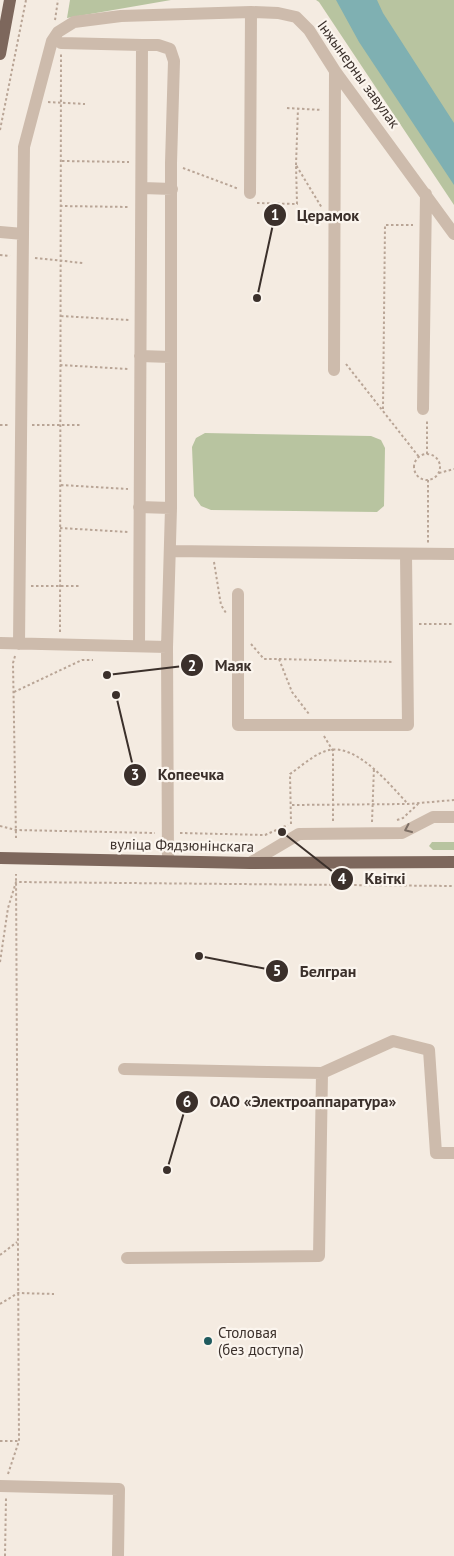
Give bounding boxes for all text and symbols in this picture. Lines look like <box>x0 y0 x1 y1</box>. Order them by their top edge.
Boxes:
street label: Інжынерны завулак <box>314 16 405 132</box>
callout: Церамок <box>262 199 370 230</box>
text: 1 <box>271 205 279 224</box>
text: Церамок <box>297 205 359 225</box>
callout: Маяк <box>179 650 261 681</box>
text: Маяк <box>215 655 251 675</box>
text: 2 <box>188 656 196 675</box>
callout: Копеечка <box>123 759 234 790</box>
text: Копеечка <box>158 764 224 784</box>
text: 3 <box>131 765 139 784</box>
one-way arrow <box>404 823 413 834</box>
street label: вуліца Фядзюнінскага <box>110 834 254 856</box>
callout: Квіткі <box>330 863 416 894</box>
text: Квіткі <box>364 868 406 888</box>
text: 4 <box>338 869 347 888</box>
callout: Белгран <box>265 956 366 987</box>
text: 5 <box>273 961 281 980</box>
text: Белгран <box>300 961 356 981</box>
callout: ОАО «Электроаппаратура» <box>175 1086 406 1117</box>
text: ОАО «Электроаппаратура» <box>210 1091 396 1111</box>
text: 6 <box>183 1092 191 1111</box>
place label: Столовая (без доступа) <box>218 1323 304 1359</box>
marker: Столовая (без доступа) <box>202 1335 214 1347</box>

